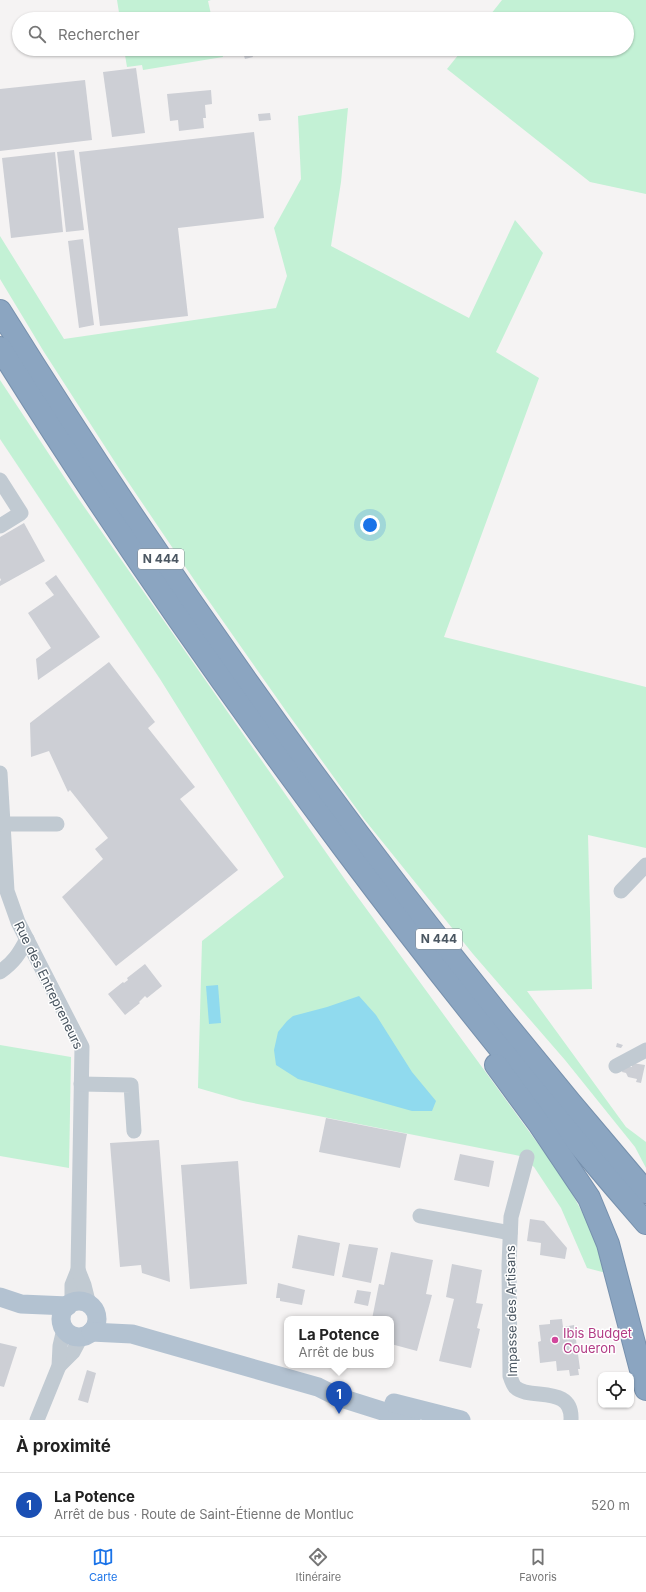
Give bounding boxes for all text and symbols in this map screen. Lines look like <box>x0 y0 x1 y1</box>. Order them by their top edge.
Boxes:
search box <box>12 12 634 56</box>
icon: search <box>26 23 48 45</box>
text: Rechercher <box>58 25 140 44</box>
your location <box>360 515 380 535</box>
road number: N 444 <box>138 549 184 569</box>
street label: Rue des Entrepreneurs <box>11 918 87 1052</box>
road number: N 444 <box>416 929 462 949</box>
street label: Impasse des Artisans <box>502 1245 520 1377</box>
popup <box>284 1316 394 1368</box>
text: La Potence <box>299 1325 379 1344</box>
place label: Ibis Budget Coueron <box>563 1325 632 1356</box>
marker: Ibis Budget Coueron <box>550 1335 560 1345</box>
text: Arrêt de bus <box>299 1344 374 1360</box>
map controls <box>598 1372 634 1408</box>
button: locate <box>598 1372 634 1408</box>
pin: 1 <box>326 1381 352 1414</box>
text: À proximité <box>16 1436 111 1456</box>
text: La Potence <box>54 1487 135 1506</box>
text: 1 <box>26 1497 32 1513</box>
text: 520 m <box>591 1497 630 1513</box>
text: Arrêt de bus · Route de Saint-Étienne de Montluc <box>54 1506 354 1522</box>
tab: Carte <box>89 1546 117 1584</box>
tab: Itinéraire <box>296 1546 341 1584</box>
tab: Favoris <box>519 1546 557 1584</box>

